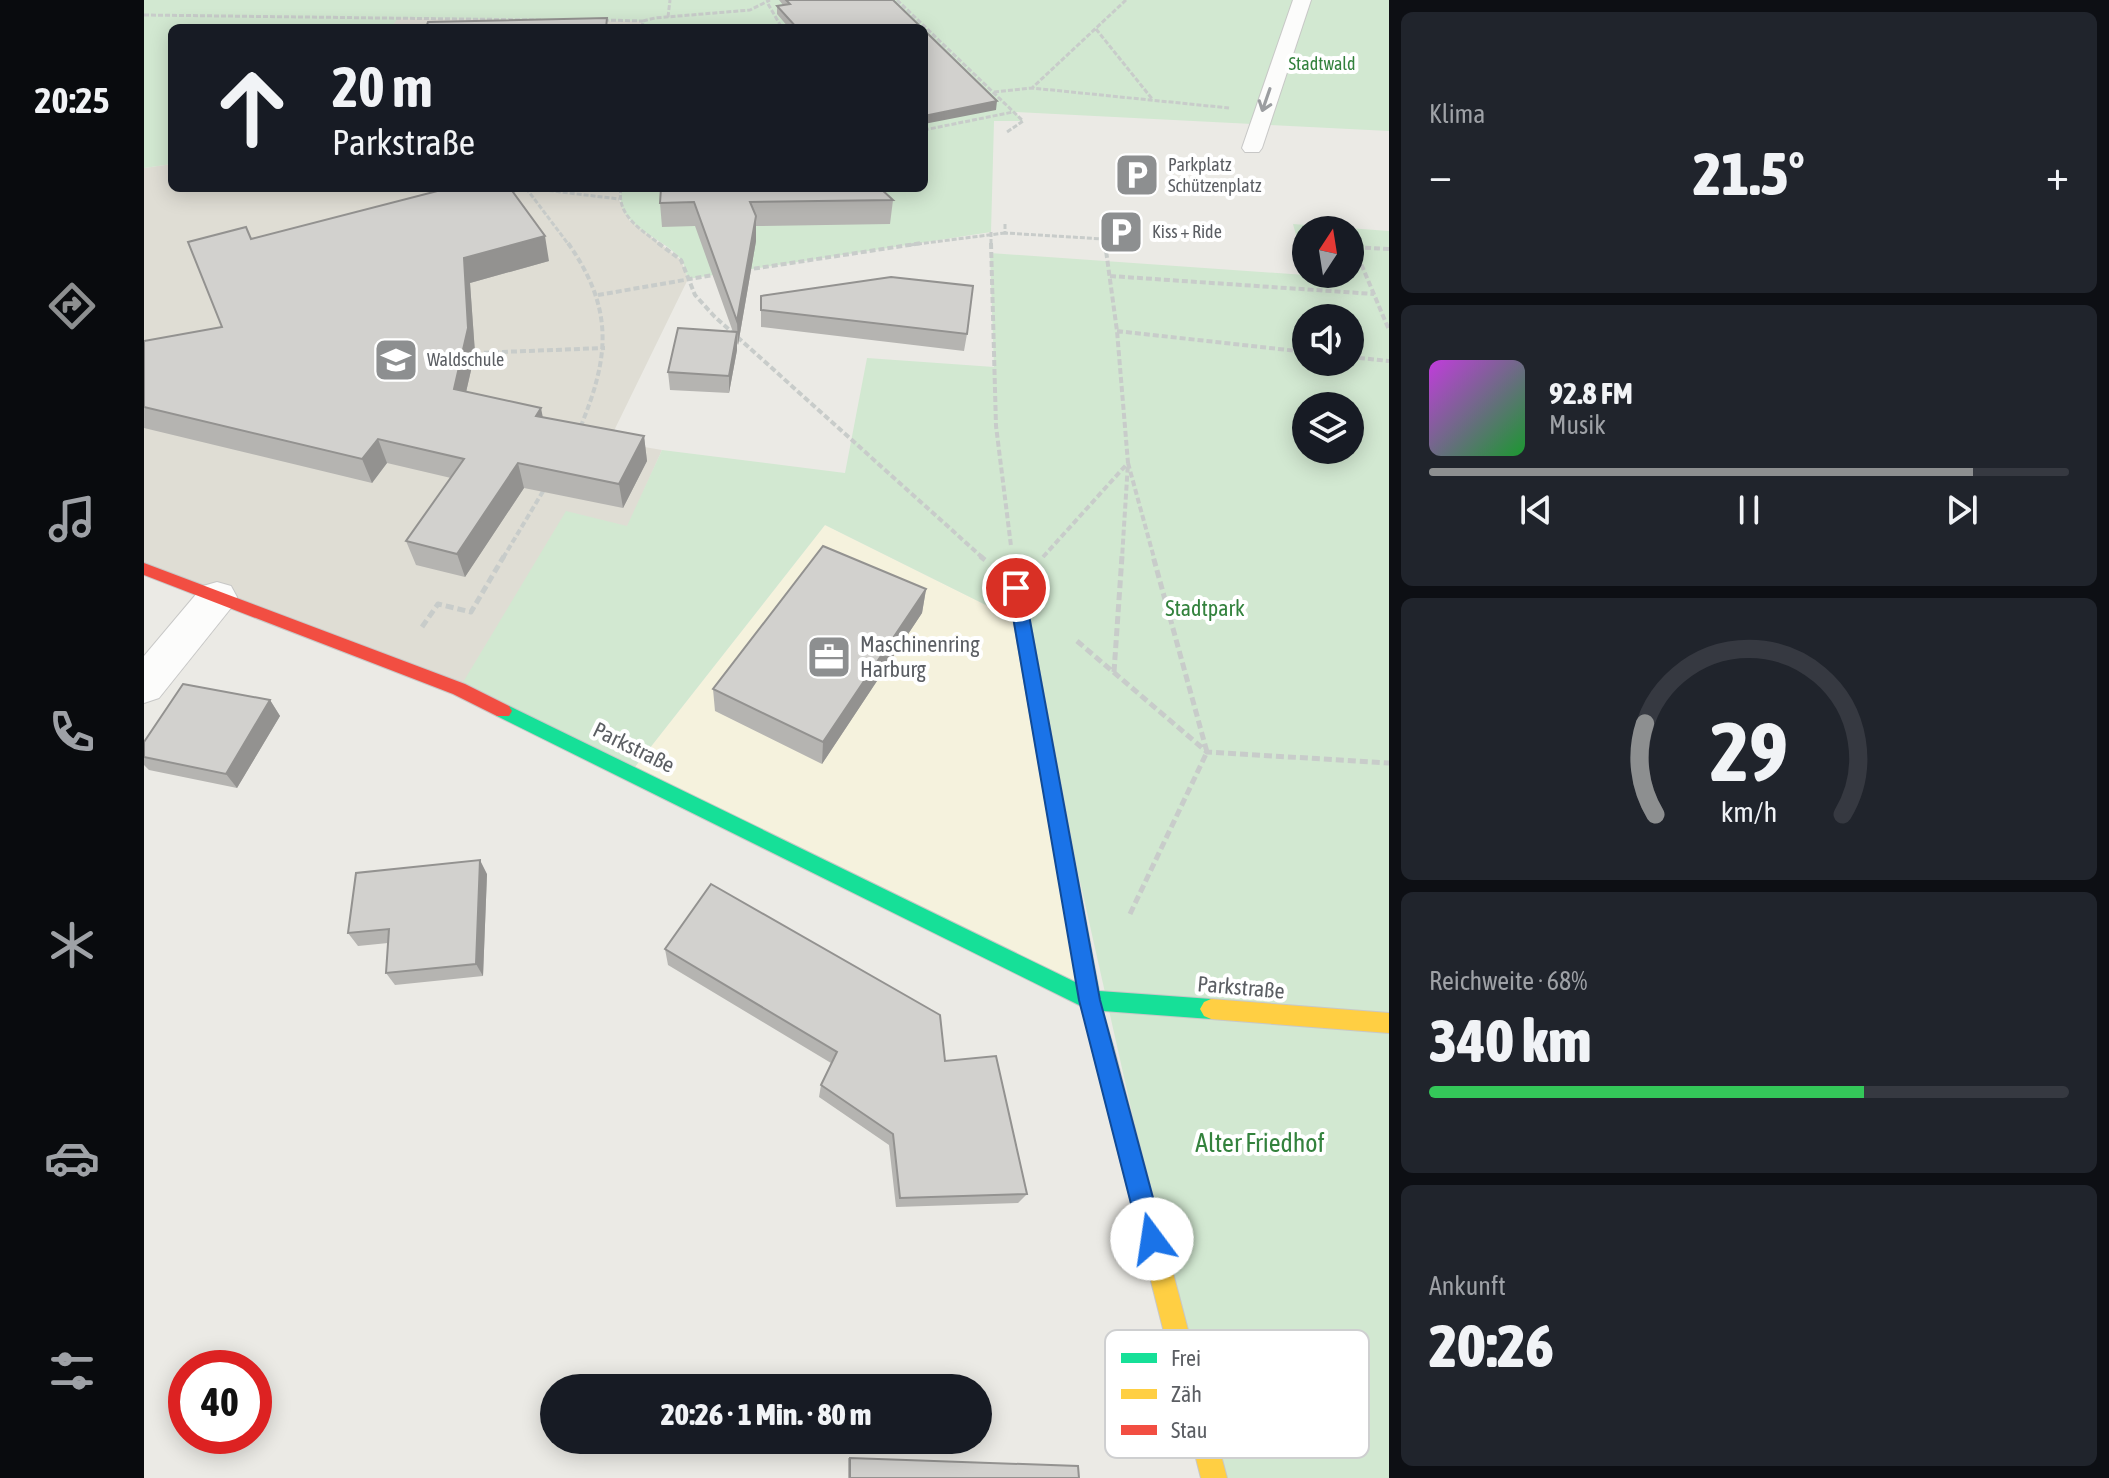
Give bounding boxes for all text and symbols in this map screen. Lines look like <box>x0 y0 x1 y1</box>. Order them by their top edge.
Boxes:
park label: Stadtwald <box>1289 53 1355 74</box>
text: 20 m <box>332 55 433 119</box>
icon: ahead <box>200 56 304 160</box>
text: 20:25 <box>35 79 109 121</box>
one-way arrow <box>1258 87 1273 112</box>
text: Klima <box>1429 99 1485 129</box>
text: Parkstraße <box>332 121 475 163</box>
text: 21.5° <box>1693 139 1805 208</box>
text: − <box>1429 149 1452 199</box>
text: + <box>2046 149 2069 199</box>
parking icon: Parkplatz Schützenplatz <box>1113 151 1161 199</box>
place label: Parkplatz Schützenplatz <box>1168 154 1262 196</box>
parking icon: Kiss + Ride <box>1097 208 1145 256</box>
north arrow <box>1292 216 1364 288</box>
map controls <box>1292 216 1364 464</box>
place label: Kiss + Ride <box>1152 221 1222 242</box>
icon: directions <box>44 278 100 334</box>
button: sound <box>1292 304 1364 376</box>
school or university icon: Waldschule <box>372 336 420 384</box>
place label: Waldschule <box>427 349 504 370</box>
text: 92.8 FM <box>1549 376 1633 410</box>
button: layers <box>1292 392 1364 464</box>
text: Musik <box>1549 410 1606 440</box>
icon: previous <box>1514 488 1558 532</box>
icon: pause <box>1727 488 1771 532</box>
icon: next <box>1940 488 1984 532</box>
icon: music <box>44 491 100 547</box>
pin <box>982 554 1050 622</box>
icon: arrive <box>994 566 1038 610</box>
park label: Stadtpark <box>1165 595 1245 621</box>
place label: Maschinenring Harburg <box>860 631 980 682</box>
office icon: Maschinenring Harburg <box>805 633 853 681</box>
text: 29 <box>1710 703 1788 799</box>
icon: phone <box>44 704 100 760</box>
street label: Parkstraße <box>589 716 679 778</box>
text: km/h <box>1721 795 1777 828</box>
icon: climate <box>44 917 100 973</box>
text: Reichweite · 68% <box>1429 966 1587 996</box>
street label: Parkstraße <box>1196 970 1286 1004</box>
text: 340 km <box>1429 1006 1591 1075</box>
park label: Alter Friedhof <box>1195 1128 1325 1158</box>
icon: car <box>44 1130 100 1186</box>
position arrow <box>1110 1197 1194 1281</box>
text: Ankunft <box>1429 1271 1506 1301</box>
text: 20:26 <box>1429 1311 1554 1380</box>
legend <box>1105 1330 1369 1458</box>
icon: filters <box>44 1343 100 1399</box>
text: Frei <box>1171 1345 1201 1371</box>
speed limit sign: 40 <box>168 1350 272 1454</box>
text: Zäh <box>1171 1381 1202 1407</box>
text: 20:26 · 1 Min. · 80 m <box>661 1397 871 1431</box>
text: Stau <box>1171 1417 1207 1443</box>

